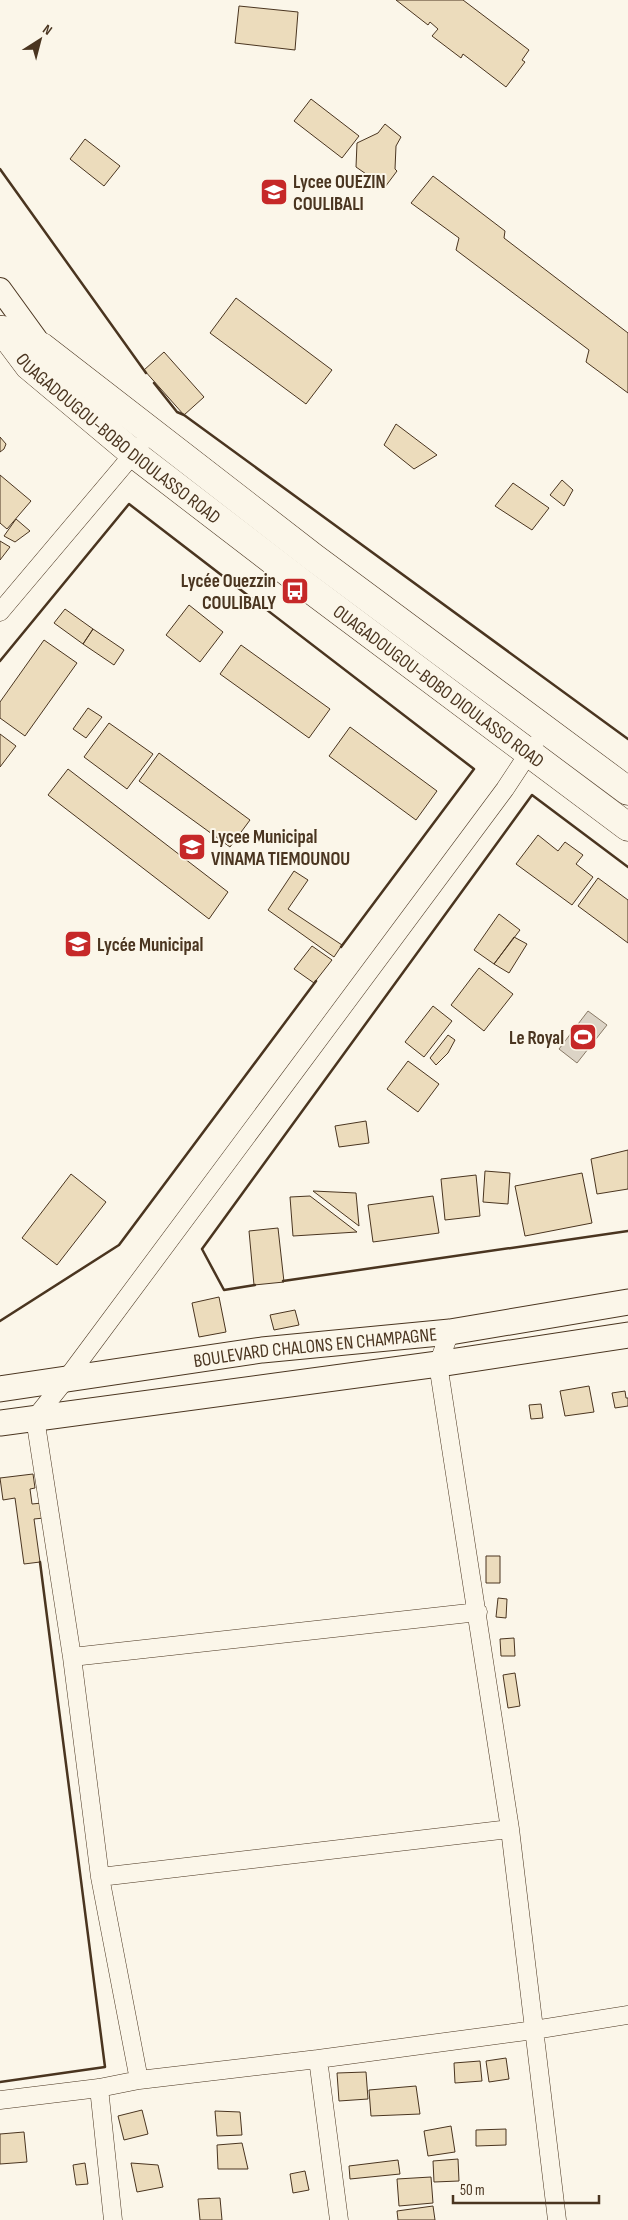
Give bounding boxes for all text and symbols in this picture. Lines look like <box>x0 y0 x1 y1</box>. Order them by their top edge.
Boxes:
north arrow <box>15 15 65 65</box>
text: N <box>39 21 55 39</box>
place label: Lycee OUEZIN COULIBALI <box>293 171 386 216</box>
school or university icon: Lycee OUEZIN COULIBALI <box>259 177 289 207</box>
street label: OUAGADOUGOU-BOBO DIOULASSO ROAD <box>10 349 225 529</box>
place label: Lycée Ouezzin COULIBALY <box>181 570 276 615</box>
bus stop icon: Lycée Ouezzin COULIBALY <box>280 576 310 606</box>
street label: OUAGADOUGOU-BOBO DIOULASSO ROAD <box>328 600 548 773</box>
place label: Lycee Municipal VINAMA TIEMOUNOU <box>211 826 350 871</box>
school or university icon: Lycee Municipal VINAMA TIEMOUNOU <box>177 832 207 862</box>
school or university icon: Lycée Municipal <box>63 929 93 959</box>
place label: Lycée Municipal <box>97 934 203 957</box>
sports icon: Le Royal <box>568 1022 598 1052</box>
place label: Le Royal <box>509 1027 564 1050</box>
street label: BOULEVARD CHALONS EN CHAMPAGNE <box>192 1323 438 1373</box>
scale bar <box>453 2172 599 2204</box>
text: 50 m <box>460 2181 485 2200</box>

